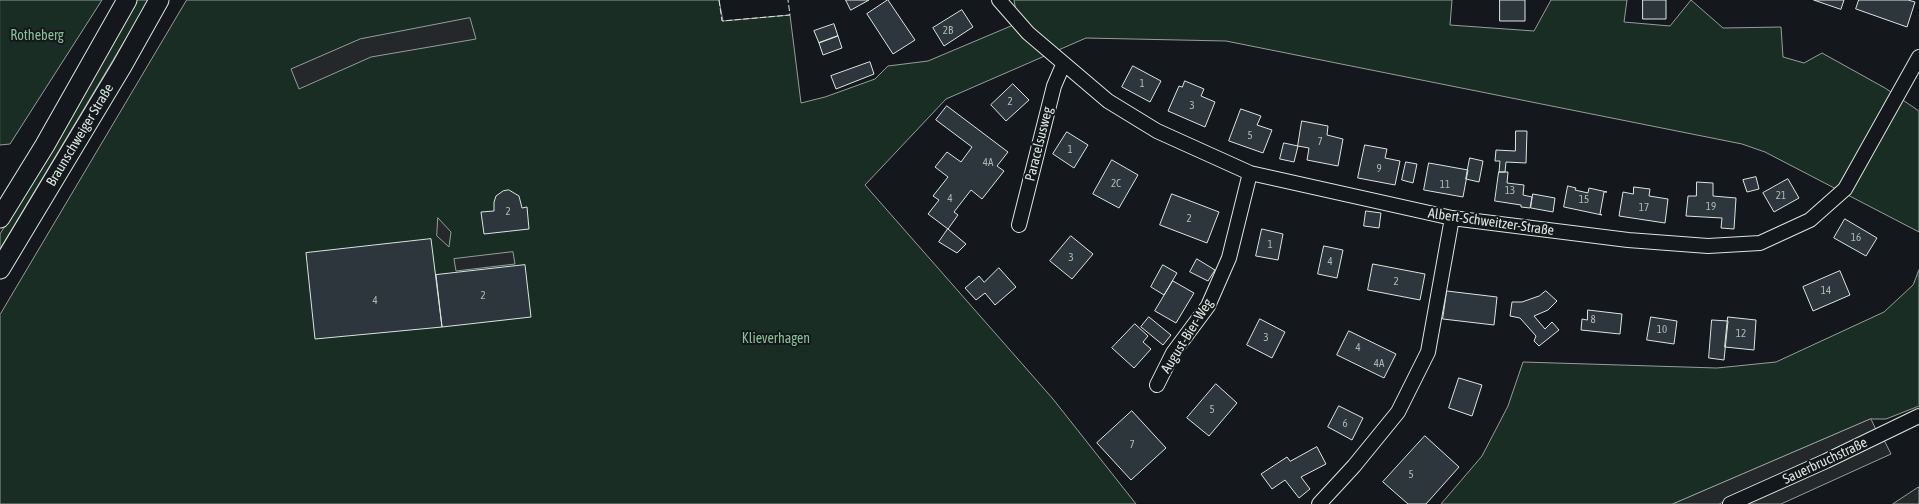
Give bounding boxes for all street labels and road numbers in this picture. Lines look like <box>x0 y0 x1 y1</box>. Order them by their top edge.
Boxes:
street label: Braunschweiger Straße <box>43 81 117 189</box>
street label: Paracelsusweg <box>1022 105 1056 183</box>
street label: Albert-Schweitzer-Straße <box>1427 205 1555 239</box>
street label: August-Bier-Weg <box>1157 296 1217 376</box>
street label: Sauerbruchstraße <box>1780 434 1870 488</box>

